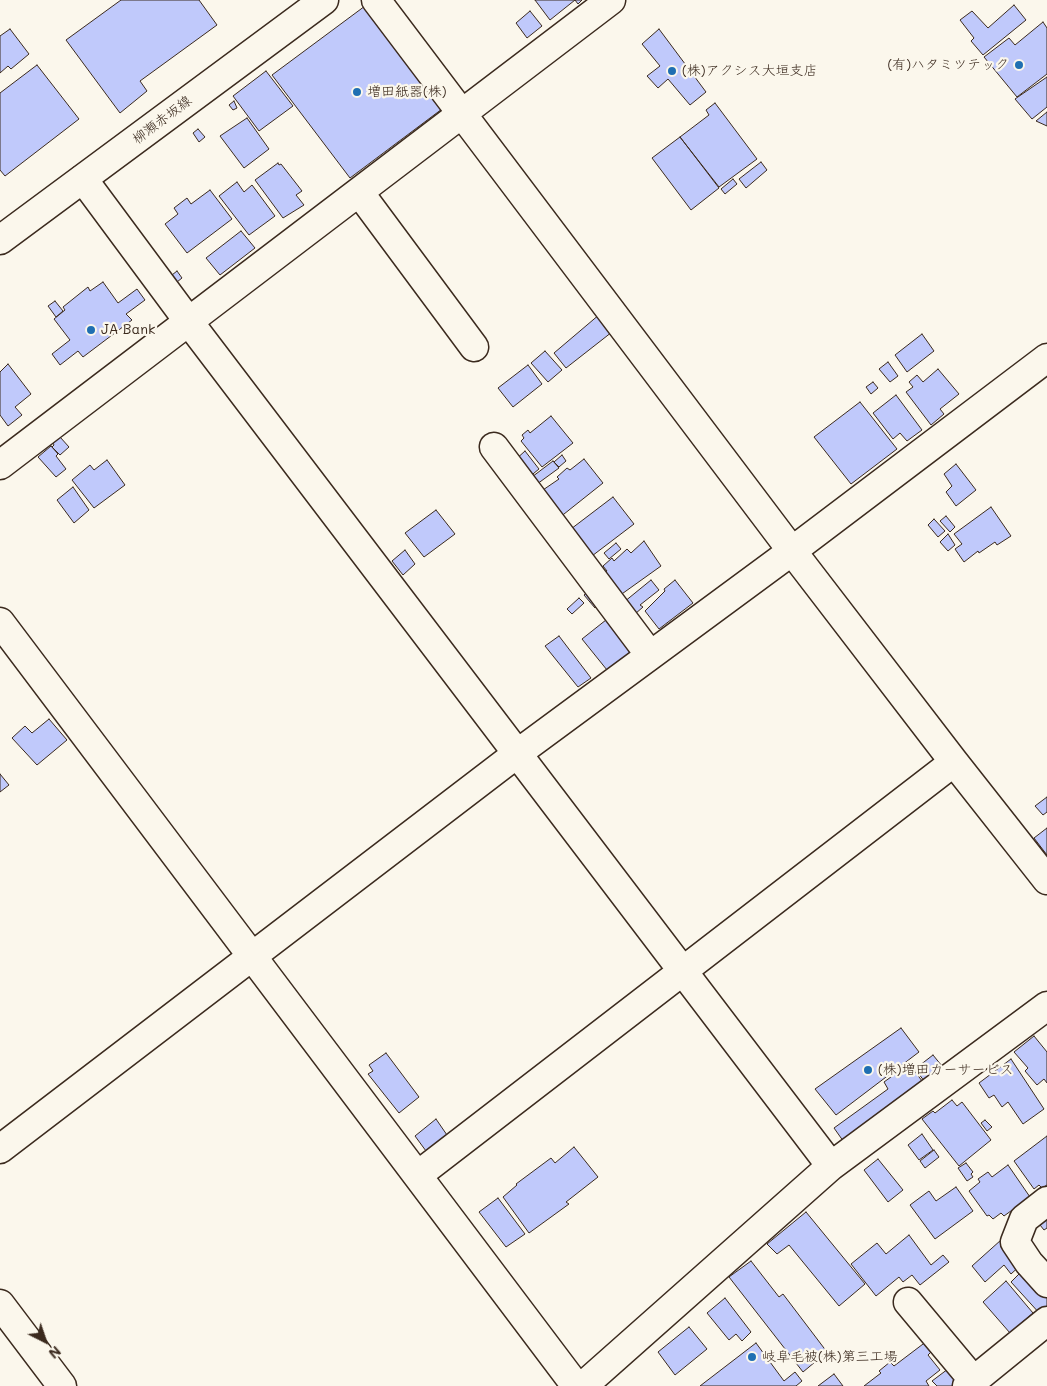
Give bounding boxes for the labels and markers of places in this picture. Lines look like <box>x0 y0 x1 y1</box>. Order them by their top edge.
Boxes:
place label: (有)ハタミツテック <box>887 57 1009 73</box>
marker: (有)ハタミツテック <box>1013 59 1025 71</box>
place label: (株)アクシス大垣支店 <box>682 63 818 79</box>
marker: (株)アクシス大垣支店 <box>666 65 678 77</box>
place label: 増田紙器(株) <box>367 84 447 100</box>
marker: 増田紙器(株) <box>351 86 363 98</box>
place label: JA Bank <box>101 322 155 338</box>
marker: JA Bank <box>85 324 97 336</box>
place label: (株)増田カーサービス <box>878 1062 1014 1078</box>
marker: (株)増田カーサービス <box>862 1064 874 1076</box>
place label: 岐阜毛被(株)第三工場 <box>762 1349 898 1365</box>
marker: 岐阜毛被(株)第三工場 <box>746 1351 758 1363</box>

